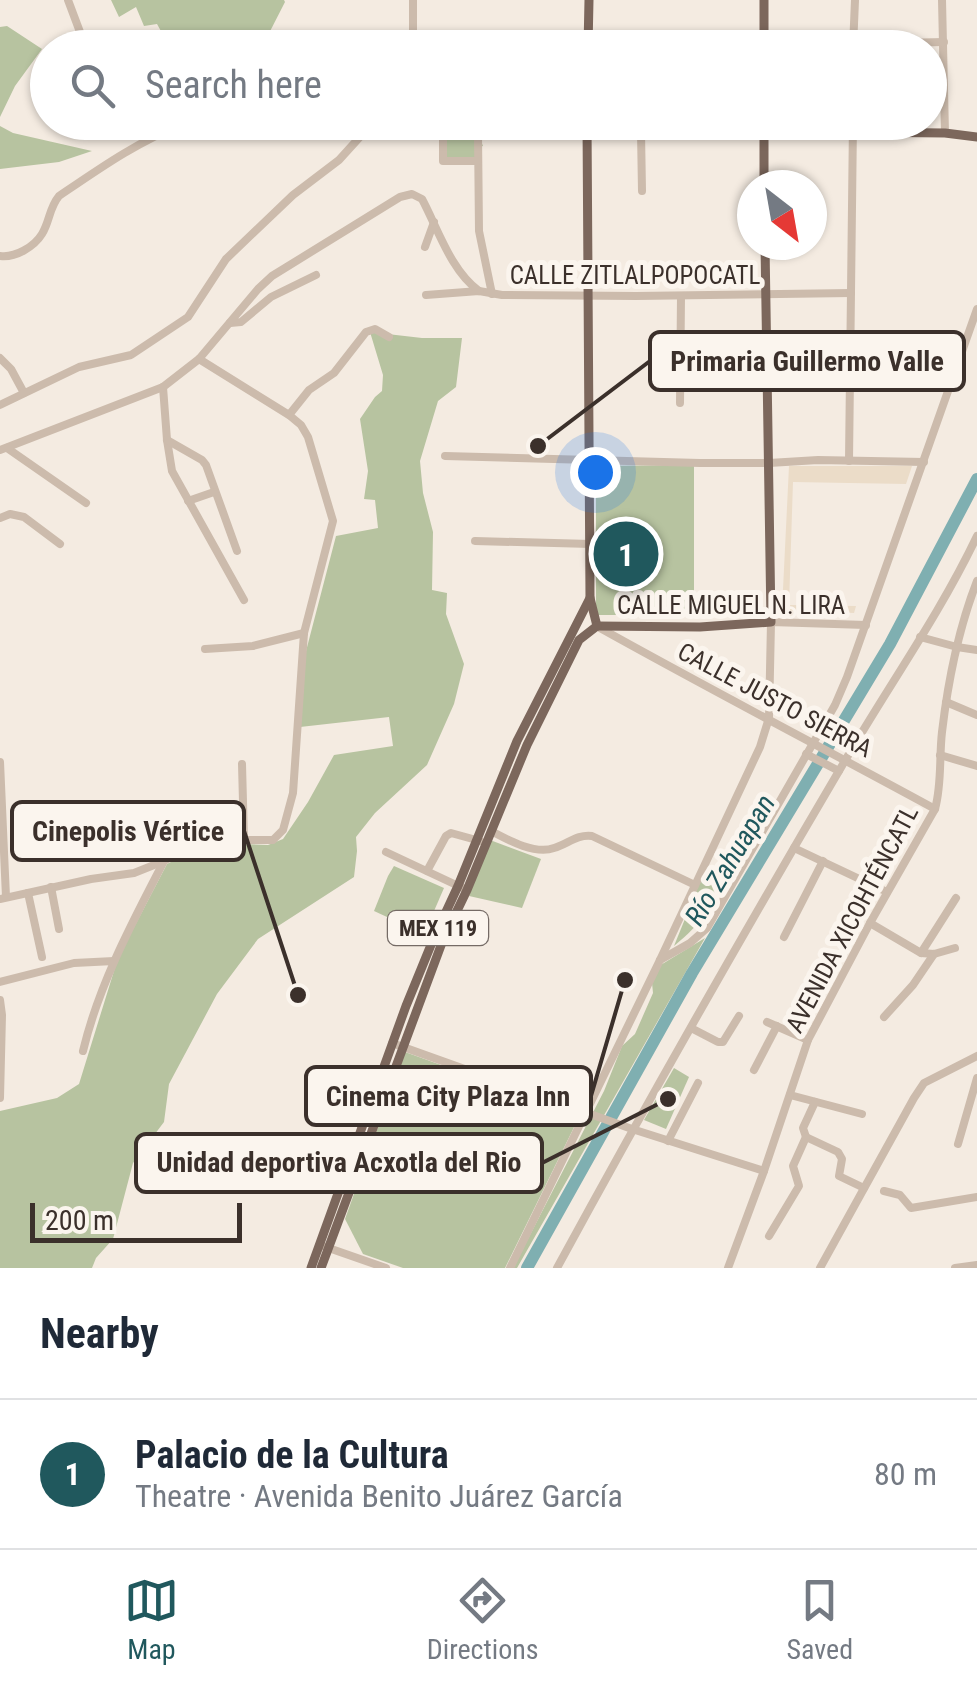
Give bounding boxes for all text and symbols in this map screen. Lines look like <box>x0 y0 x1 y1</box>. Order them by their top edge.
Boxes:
search box <box>30 30 947 140</box>
icon: search <box>65 58 120 113</box>
text: Search here <box>145 63 322 107</box>
north arrow <box>737 170 827 260</box>
street label: CALLE ZITLALPOPOCATL <box>510 261 760 290</box>
callout: Primaria Guillermo Valle <box>650 332 964 390</box>
text: Primaria Guillermo Valle <box>670 345 944 378</box>
your location <box>570 447 621 498</box>
pin: 1 <box>594 516 658 592</box>
street label: CALLE MIGUEL N. LIRA <box>617 591 845 620</box>
street label: CALLE JUSTO SIERRA <box>673 637 877 763</box>
water label: Río Zahuapan <box>678 789 782 931</box>
street label: AVENIDA XICOHTÉNCATL <box>779 800 924 1037</box>
callout: Cinepolis Vértice <box>12 802 244 860</box>
text: Cinepolis Vértice <box>32 815 224 848</box>
road number: MEX 119 <box>388 911 488 945</box>
callout: Cinema City Plaza Inn <box>306 1067 591 1125</box>
text: Cinema City Plaza Inn <box>326 1080 570 1113</box>
callout: Unidad deportiva Acxotla del Rio <box>136 1134 542 1192</box>
text: Unidad deportiva Acxotla del Rio <box>156 1146 522 1179</box>
scale bar <box>30 1198 242 1242</box>
text: 200 m <box>45 1204 114 1237</box>
text: Nearby <box>40 1309 159 1358</box>
text: Palacio de la Cultura <box>135 1433 449 1477</box>
text: 1 <box>64 1455 81 1493</box>
text: 80 m <box>874 1455 937 1493</box>
text: Theatre · Avenida Benito Juárez García <box>135 1477 623 1515</box>
tab: Map <box>124 1573 179 1666</box>
tab: Directions <box>427 1573 539 1666</box>
tab: Saved <box>786 1573 853 1666</box>

